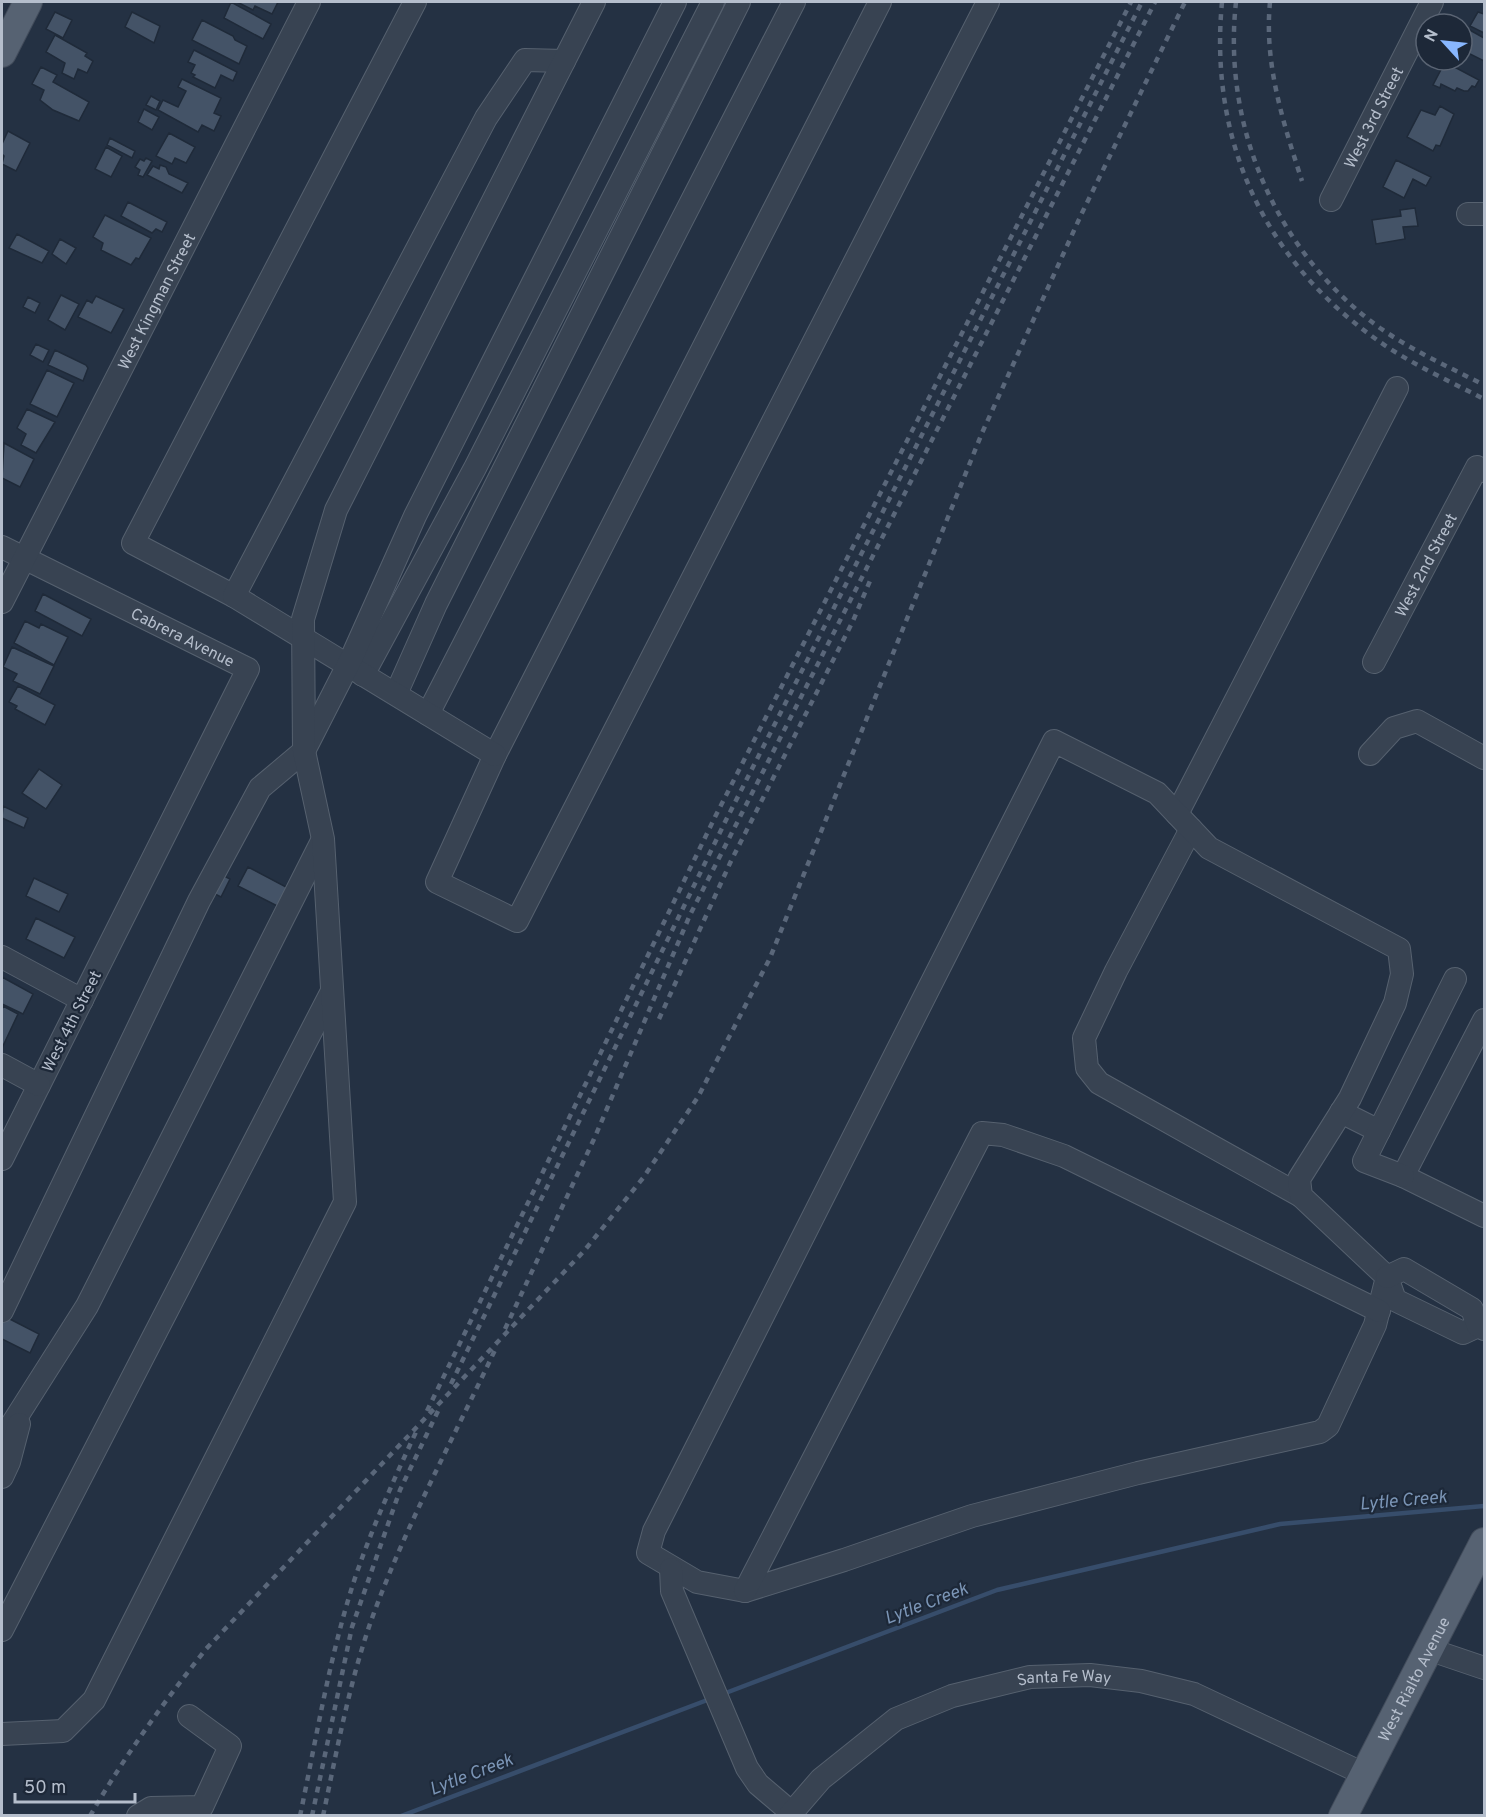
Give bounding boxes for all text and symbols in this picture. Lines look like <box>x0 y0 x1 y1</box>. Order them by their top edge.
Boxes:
north arrow <box>1414 12 1474 72</box>
text: N <box>1421 26 1444 46</box>
street label: West 3rd Street <box>1341 64 1409 172</box>
street label: West Kingman Street <box>114 230 201 374</box>
street label: West 2nd Street <box>1392 510 1463 621</box>
street label: Cabrera Avenue <box>127 604 237 673</box>
street label: West 4th Street <box>39 968 107 1076</box>
water label: Lytle Creek <box>1358 1486 1449 1517</box>
water label: Lytle Creek <box>882 1578 972 1631</box>
street label: West Rialto Avenue <box>1375 1614 1456 1746</box>
street label: Santa Fe Way <box>1015 1667 1112 1692</box>
water label: Lytle Creek <box>427 1749 517 1802</box>
scale bar <box>15 1766 135 1804</box>
text: 50 m <box>24 1777 66 1800</box>

